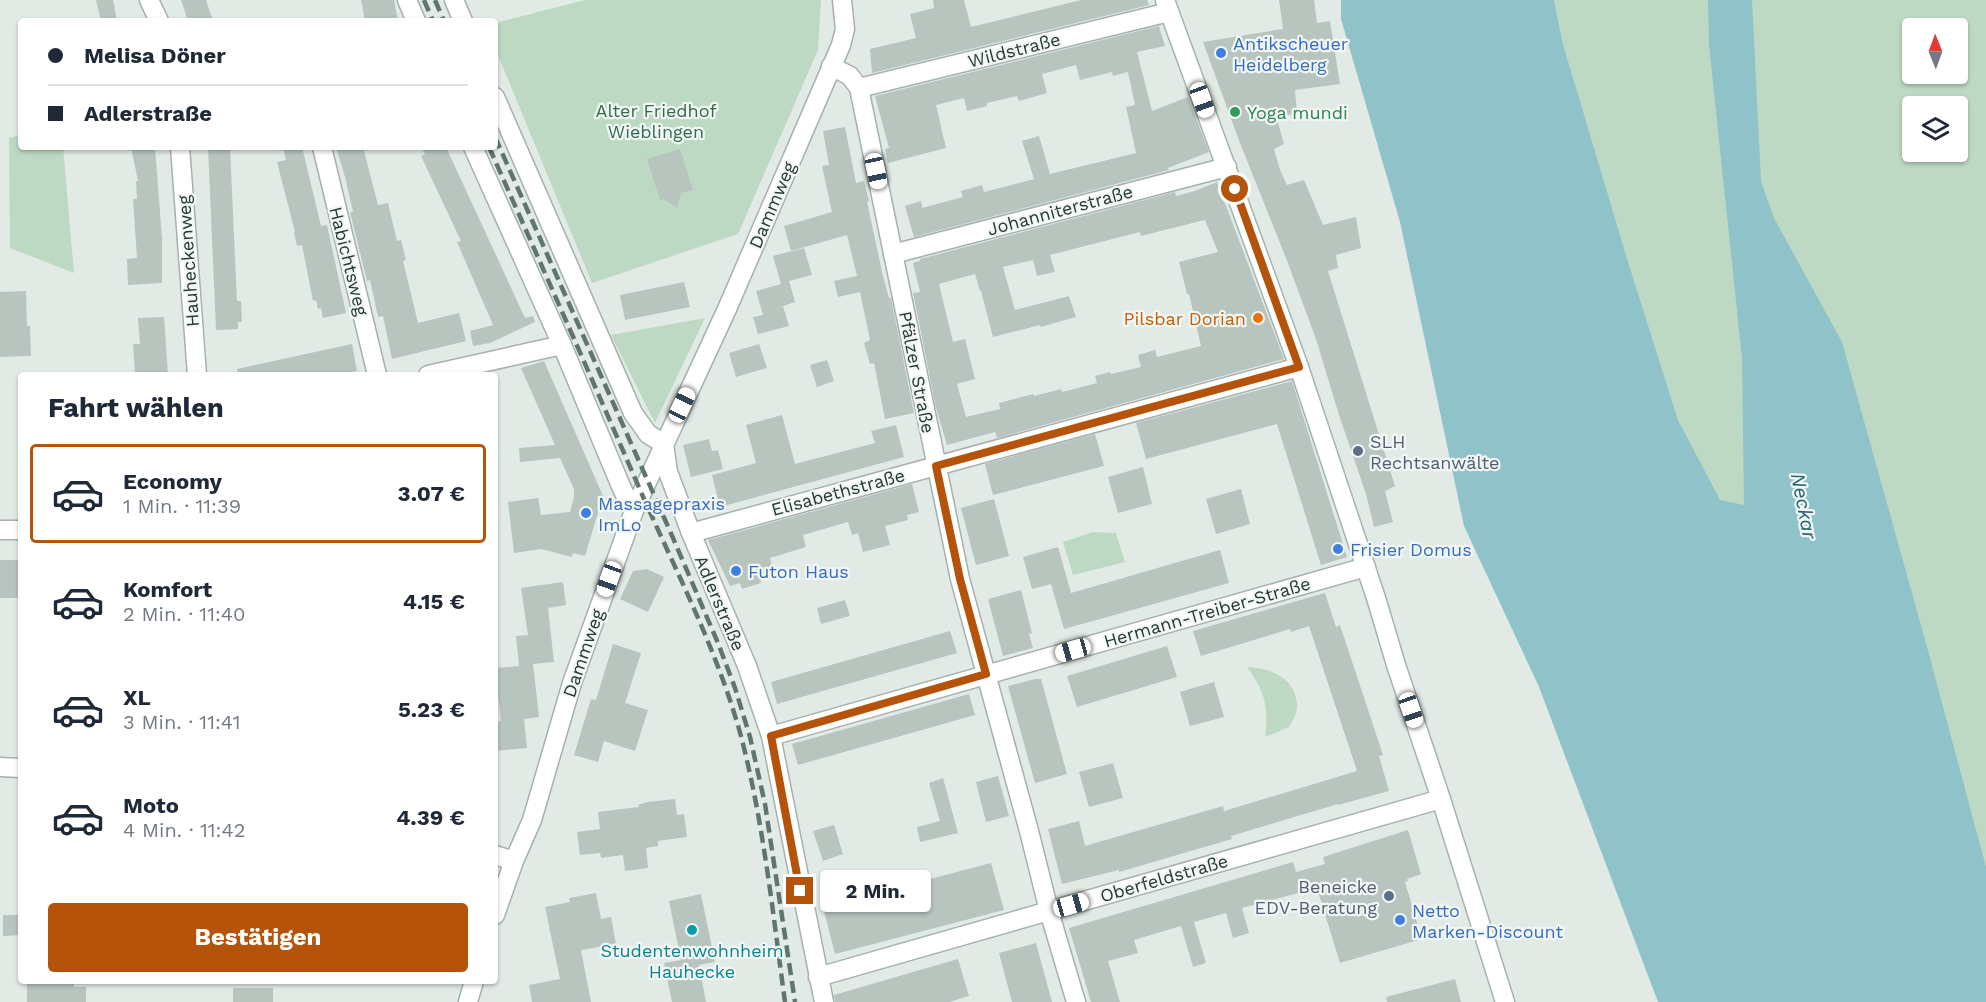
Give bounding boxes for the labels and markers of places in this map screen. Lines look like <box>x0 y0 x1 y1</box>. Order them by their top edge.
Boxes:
place label: Antikscheuer Heidelberg <box>1233 33 1348 75</box>
marker: Antikscheuer Heidelberg <box>1214 46 1228 60</box>
place label: Yoga mundi <box>1247 102 1348 123</box>
marker: Yoga mundi <box>1228 105 1242 119</box>
place label: Pilsbar Dorian <box>1123 308 1246 329</box>
marker: Pilsbar Dorian <box>1251 311 1265 325</box>
place label: SLH Rechtsanwälte <box>1370 431 1499 473</box>
marker: SLH Rechtsanwälte <box>1351 444 1365 458</box>
place label: Massagepraxis ImLo <box>598 493 725 535</box>
marker: Massagepraxis ImLo <box>579 506 593 520</box>
place label: Frisier Domus <box>1350 539 1472 560</box>
marker: Frisier Domus <box>1331 542 1345 556</box>
place label: Futon Haus <box>748 561 849 582</box>
marker: Futon Haus <box>729 564 743 578</box>
place label: Beneicke EDV-Beratung <box>1255 876 1377 918</box>
marker: Beneicke EDV-Beratung <box>1382 889 1396 903</box>
place label: Netto Marken-Discount <box>1412 900 1564 942</box>
marker: Netto Marken-Discount <box>1393 913 1407 927</box>
marker: Studentenwohnheim Hauhecke <box>685 923 699 937</box>
place label: Studentenwohnheim Hauhecke <box>600 940 784 982</box>

